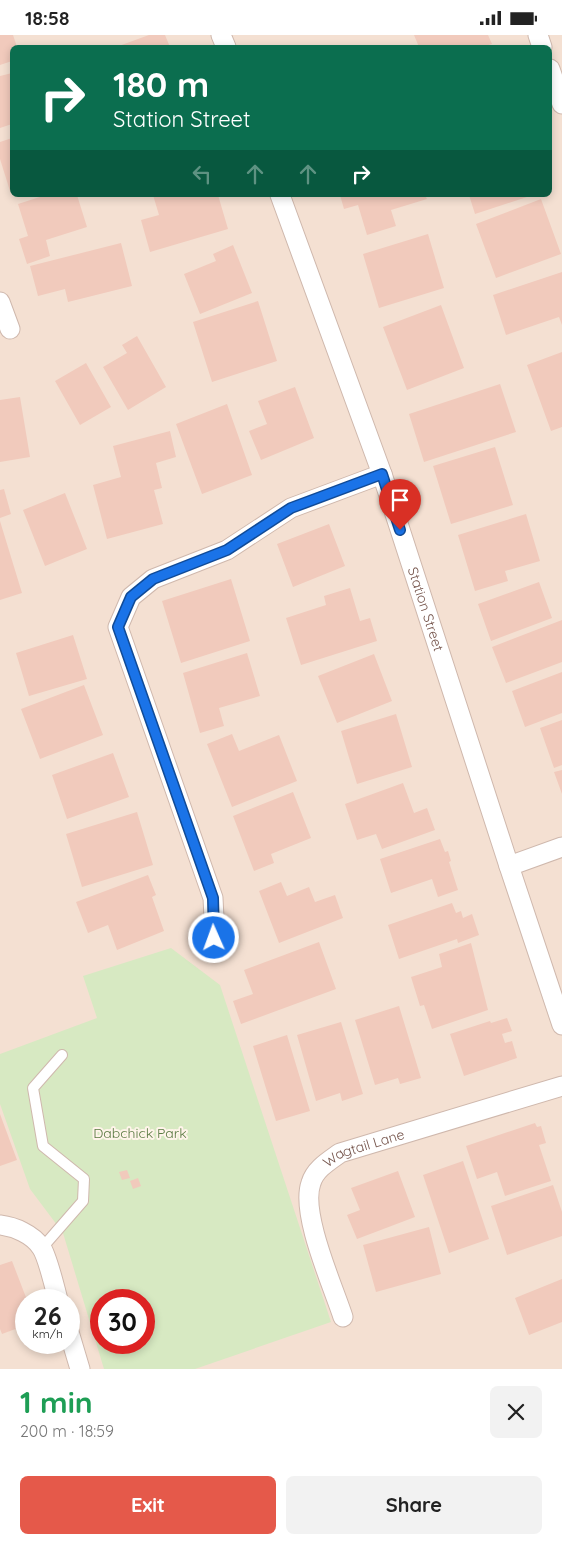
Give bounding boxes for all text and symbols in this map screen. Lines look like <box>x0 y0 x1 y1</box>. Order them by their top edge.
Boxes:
text: 18:58 <box>25 6 69 30</box>
text: 180 m <box>113 62 209 106</box>
icon: right <box>30 65 95 130</box>
text: Station Street <box>113 105 250 133</box>
icon: left <box>188 160 216 188</box>
icon: ahead <box>241 160 269 188</box>
icon: ahead <box>294 160 322 188</box>
icon: right <box>347 160 375 188</box>
pin <box>379 479 421 530</box>
icon: arrive <box>386 486 414 514</box>
street label: Station Street <box>404 565 448 654</box>
position arrow <box>187 911 239 963</box>
park label: Dabchick Park <box>93 1124 187 1142</box>
street label: Wagtail Lane <box>319 1125 407 1171</box>
speed limit sign: 30 <box>90 1289 155 1354</box>
text: 26 <box>33 1300 62 1331</box>
text: km/h <box>32 1326 63 1341</box>
text: 1 min <box>20 1383 93 1421</box>
button: close <box>490 1386 542 1438</box>
text: 200 m · 18:59 <box>20 1421 114 1441</box>
button: Exit <box>20 1476 276 1534</box>
button: Share <box>286 1476 542 1534</box>

